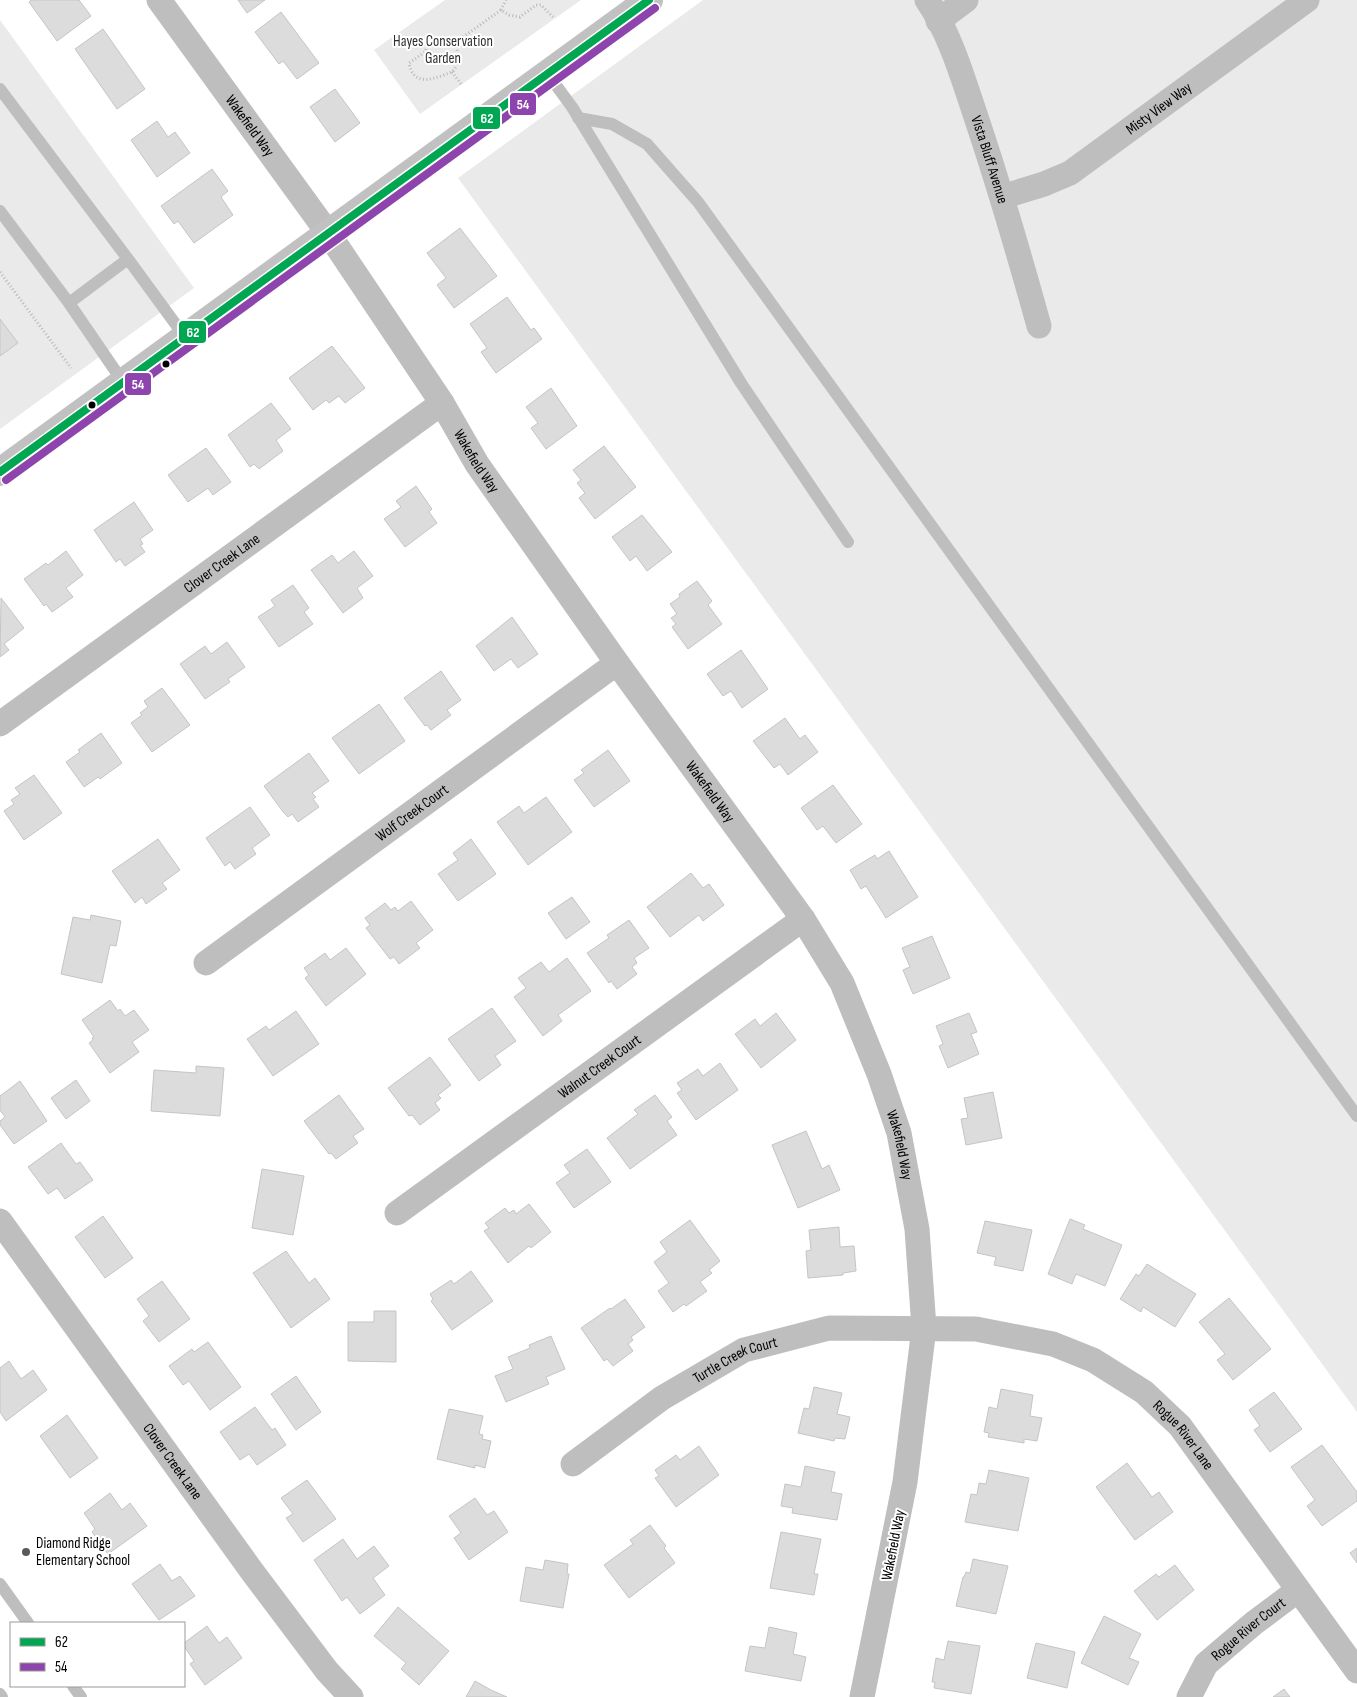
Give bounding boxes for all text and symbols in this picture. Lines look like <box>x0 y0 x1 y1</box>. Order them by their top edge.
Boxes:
park label: Hayes Conservation Garden <box>393 32 493 68</box>
street label: Misty View Way <box>1122 78 1196 139</box>
street label: Wakefield Way <box>221 91 278 160</box>
line badge: 54 <box>509 92 537 116</box>
text: 54 <box>517 96 530 113</box>
line badge: 62 <box>472 106 501 130</box>
text: 62 <box>481 110 493 127</box>
street label: Vista Bluff Avenue <box>966 113 1012 206</box>
line badge: 62 <box>178 320 207 344</box>
text: 62 <box>187 324 199 341</box>
unlabelled marker <box>161 359 171 369</box>
line badge: 54 <box>124 372 152 396</box>
text: 54 <box>132 376 145 393</box>
unlabelled marker <box>87 400 97 410</box>
street label: Wakefield Way <box>449 426 503 497</box>
street label: Clover Creek Lane <box>180 529 264 597</box>
street label: Wakefield Way <box>681 757 739 826</box>
street label: Wolf Creek Court <box>372 780 453 846</box>
street label: Walnut Creek Court <box>555 1030 645 1103</box>
street label: Wakefield Way <box>882 1108 917 1182</box>
street label: Turtle Creek Court <box>690 1333 780 1388</box>
street label: Rogue River Lane <box>1149 1396 1218 1474</box>
street label: Clover Creek Lane <box>138 1420 206 1504</box>
street label: Wakefield Way <box>877 1508 910 1582</box>
place label: Diamond Ridge Elementary School <box>36 1534 130 1570</box>
marker: Diamond Ridge Elementary School <box>20 1546 32 1558</box>
street label: Rogue River Court <box>1207 1593 1290 1665</box>
legend <box>10 1622 185 1687</box>
text: 62 <box>55 1633 68 1652</box>
text: 54 <box>55 1658 67 1677</box>

